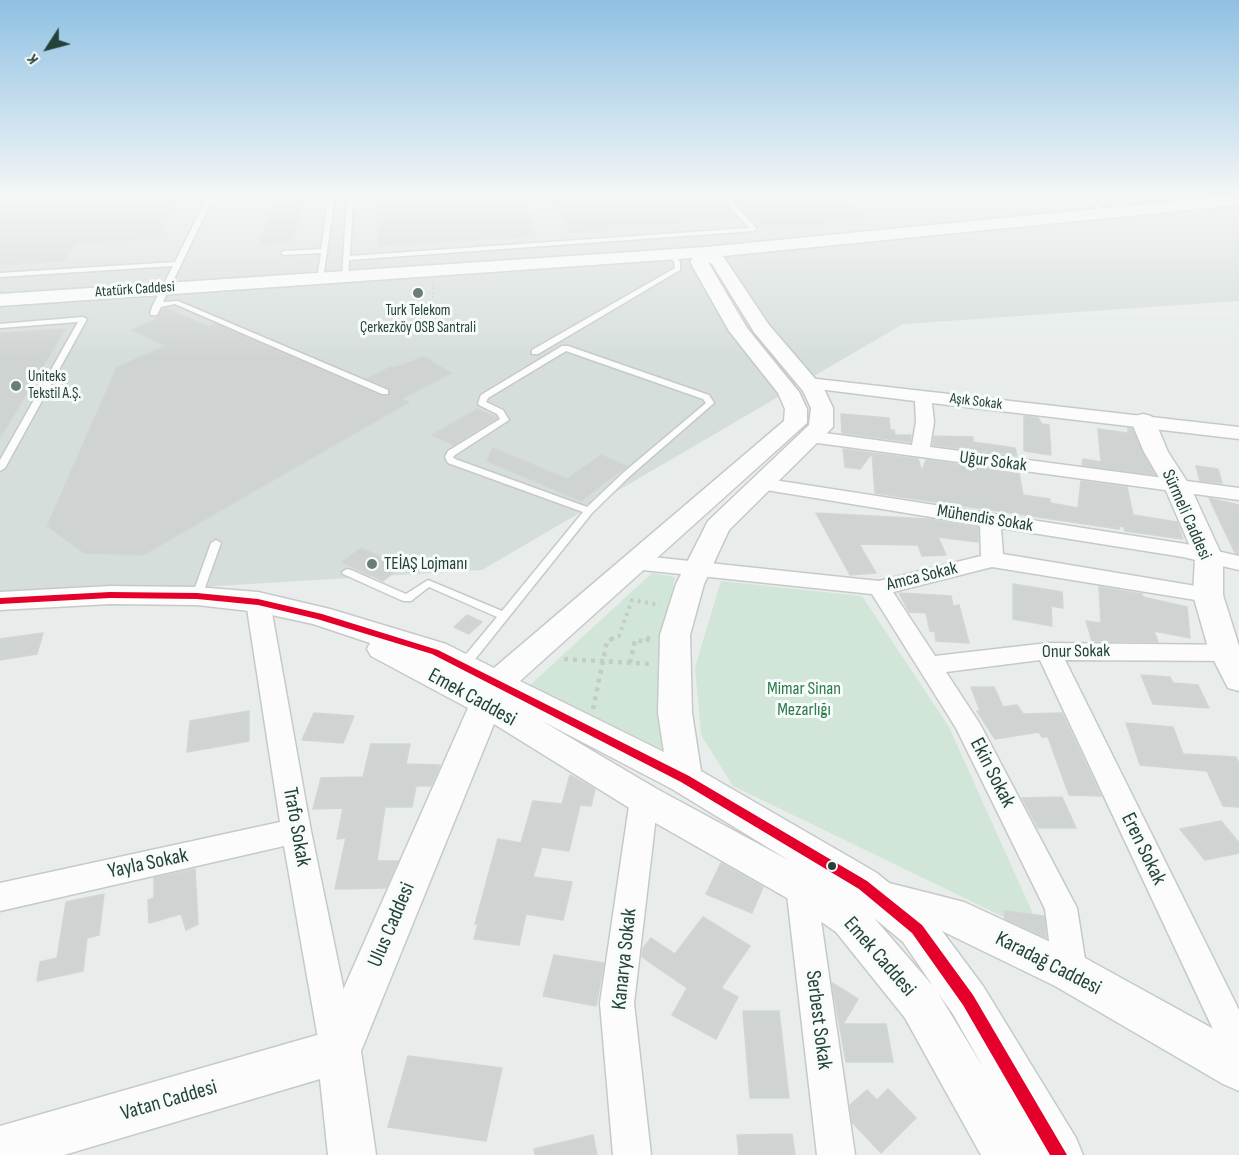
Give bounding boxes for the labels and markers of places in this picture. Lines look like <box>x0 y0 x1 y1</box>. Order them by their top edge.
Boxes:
marker: Turk Telekom Çerkezköy OSB Santrali <box>411 286 425 300</box>
place label: Turk Telekom Çerkezköy OSB Santrali <box>360 302 476 337</box>
place label: Uniteks Tekstil A.Ş. <box>28 368 81 403</box>
marker: Uniteks Tekstil A.Ş. <box>9 379 23 393</box>
place label: TEİAŞ Lojmanı <box>384 553 467 575</box>
marker: TEİAŞ Lojmanı <box>365 557 379 571</box>
unlabelled marker <box>826 860 838 872</box>

